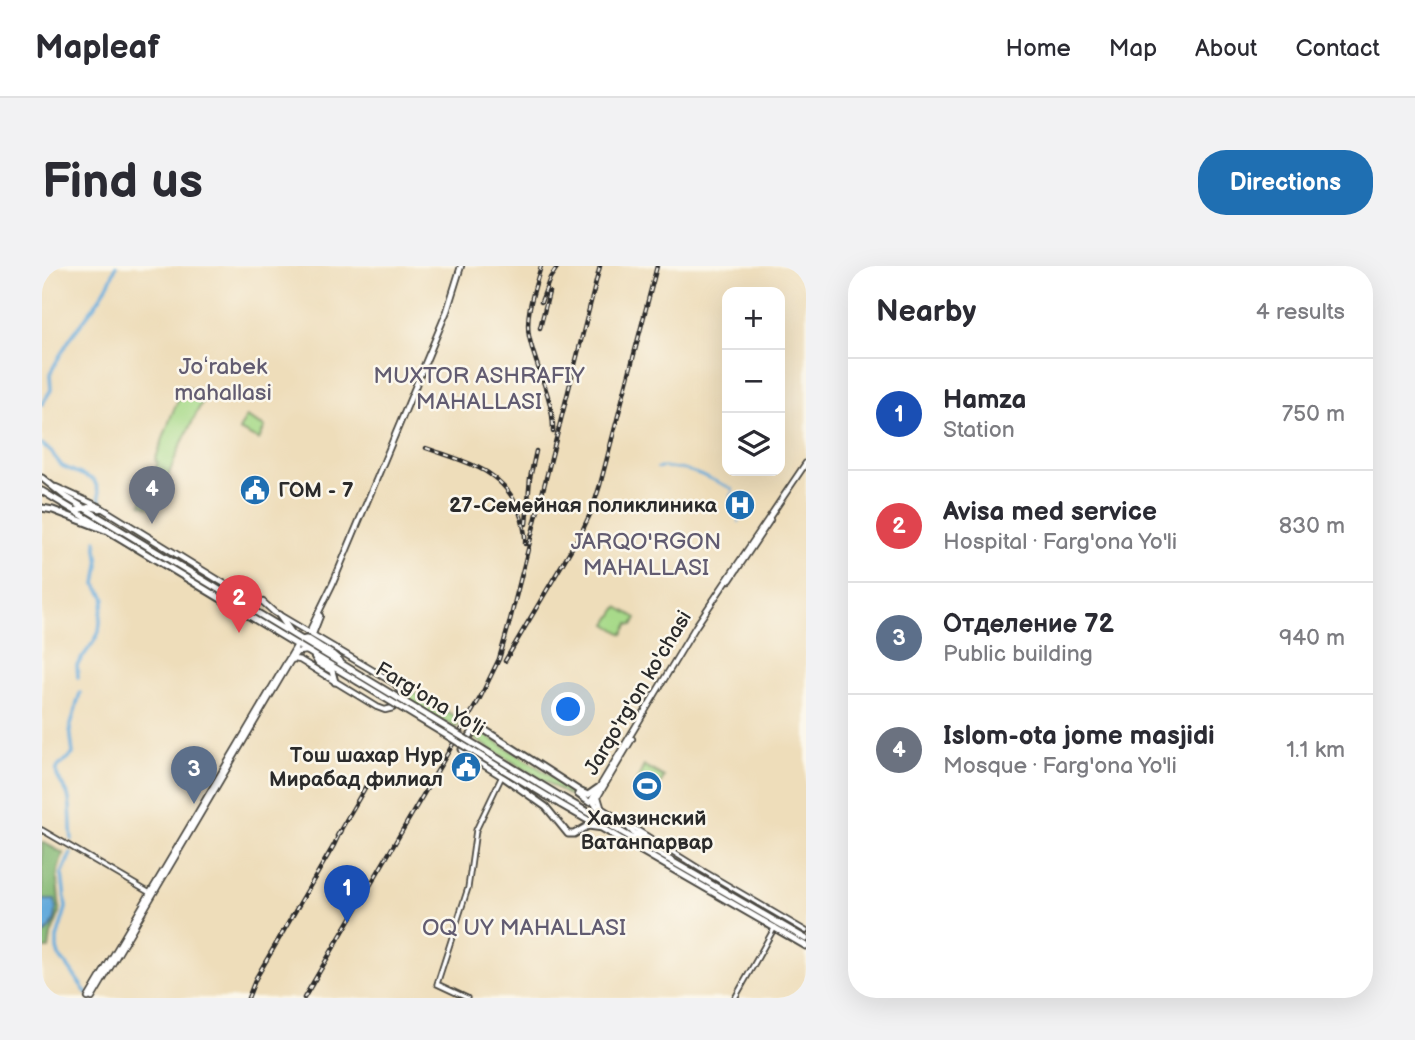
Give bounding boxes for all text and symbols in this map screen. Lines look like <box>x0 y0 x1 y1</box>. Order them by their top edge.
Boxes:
text: Mapleaf <box>35 28 160 68</box>
text: Home <box>1006 34 1071 63</box>
text: Map <box>1109 34 1157 63</box>
text: About <box>1195 34 1257 63</box>
text: Contact <box>1295 34 1380 63</box>
button: Directions <box>1198 150 1373 215</box>
text: Find us <box>42 153 203 212</box>
map controls <box>722 287 785 476</box>
button: + <box>722 287 785 350</box>
text: Nearby <box>876 294 976 330</box>
text: 4 results <box>1256 298 1345 326</box>
button: − <box>722 350 785 413</box>
district label: Joʻrabek mahallasi <box>174 353 272 407</box>
district label: MUXTOR ASHRAFIY MAHALLASI <box>373 362 585 416</box>
text: Hamza <box>943 385 1026 416</box>
text: 1 <box>894 400 904 428</box>
text: 750 m <box>1282 400 1345 428</box>
button: layers <box>722 413 785 476</box>
text: Station <box>943 416 1015 444</box>
pin: 4 <box>129 466 175 524</box>
public building icon: ГОМ - 7 <box>238 473 272 507</box>
place label: ГОМ - 7 <box>278 478 354 503</box>
hospital icon: 27-Семейная поликлиника <box>723 488 757 522</box>
place label: 27-Семейная поликлиника <box>449 493 718 518</box>
text: Avisa med service <box>943 497 1157 528</box>
text: 2 <box>892 512 906 540</box>
text: 830 m <box>1279 512 1345 540</box>
district label: JARQO'RGON MAHALLASI <box>571 528 721 582</box>
text: Hospital · Farg'ona Yo'li <box>943 528 1177 556</box>
pin: 2 <box>216 575 262 633</box>
street label: Jarqo'rg'on ko'chasi <box>579 606 697 780</box>
text: Отделение 72 <box>943 609 1114 640</box>
text: 3 <box>892 624 906 652</box>
text: 940 m <box>1279 624 1345 652</box>
text: Public building <box>943 640 1093 668</box>
street label: Farg'ona Yo'li <box>371 657 489 741</box>
your location <box>551 692 585 726</box>
text: Islom-ota jome masjidi <box>943 721 1215 752</box>
text: 4 <box>892 736 906 764</box>
text: 1.1 km <box>1286 736 1345 764</box>
place label: Тош шахар Нур Мирабад филиал <box>269 743 444 792</box>
pin: 3 <box>171 746 217 804</box>
public building icon: Тош шахар Нур Мирабад филиал <box>449 750 483 784</box>
text: Mosque · Farg'ona Yo'li <box>943 752 1177 780</box>
sports icon: Хамзинский Ватанпарвар <box>630 769 664 803</box>
place label: Хамзинский Ватанпарвар <box>581 806 714 855</box>
pin: 1 <box>324 865 370 923</box>
district label: OQ UY MAHALLASI <box>422 914 626 942</box>

